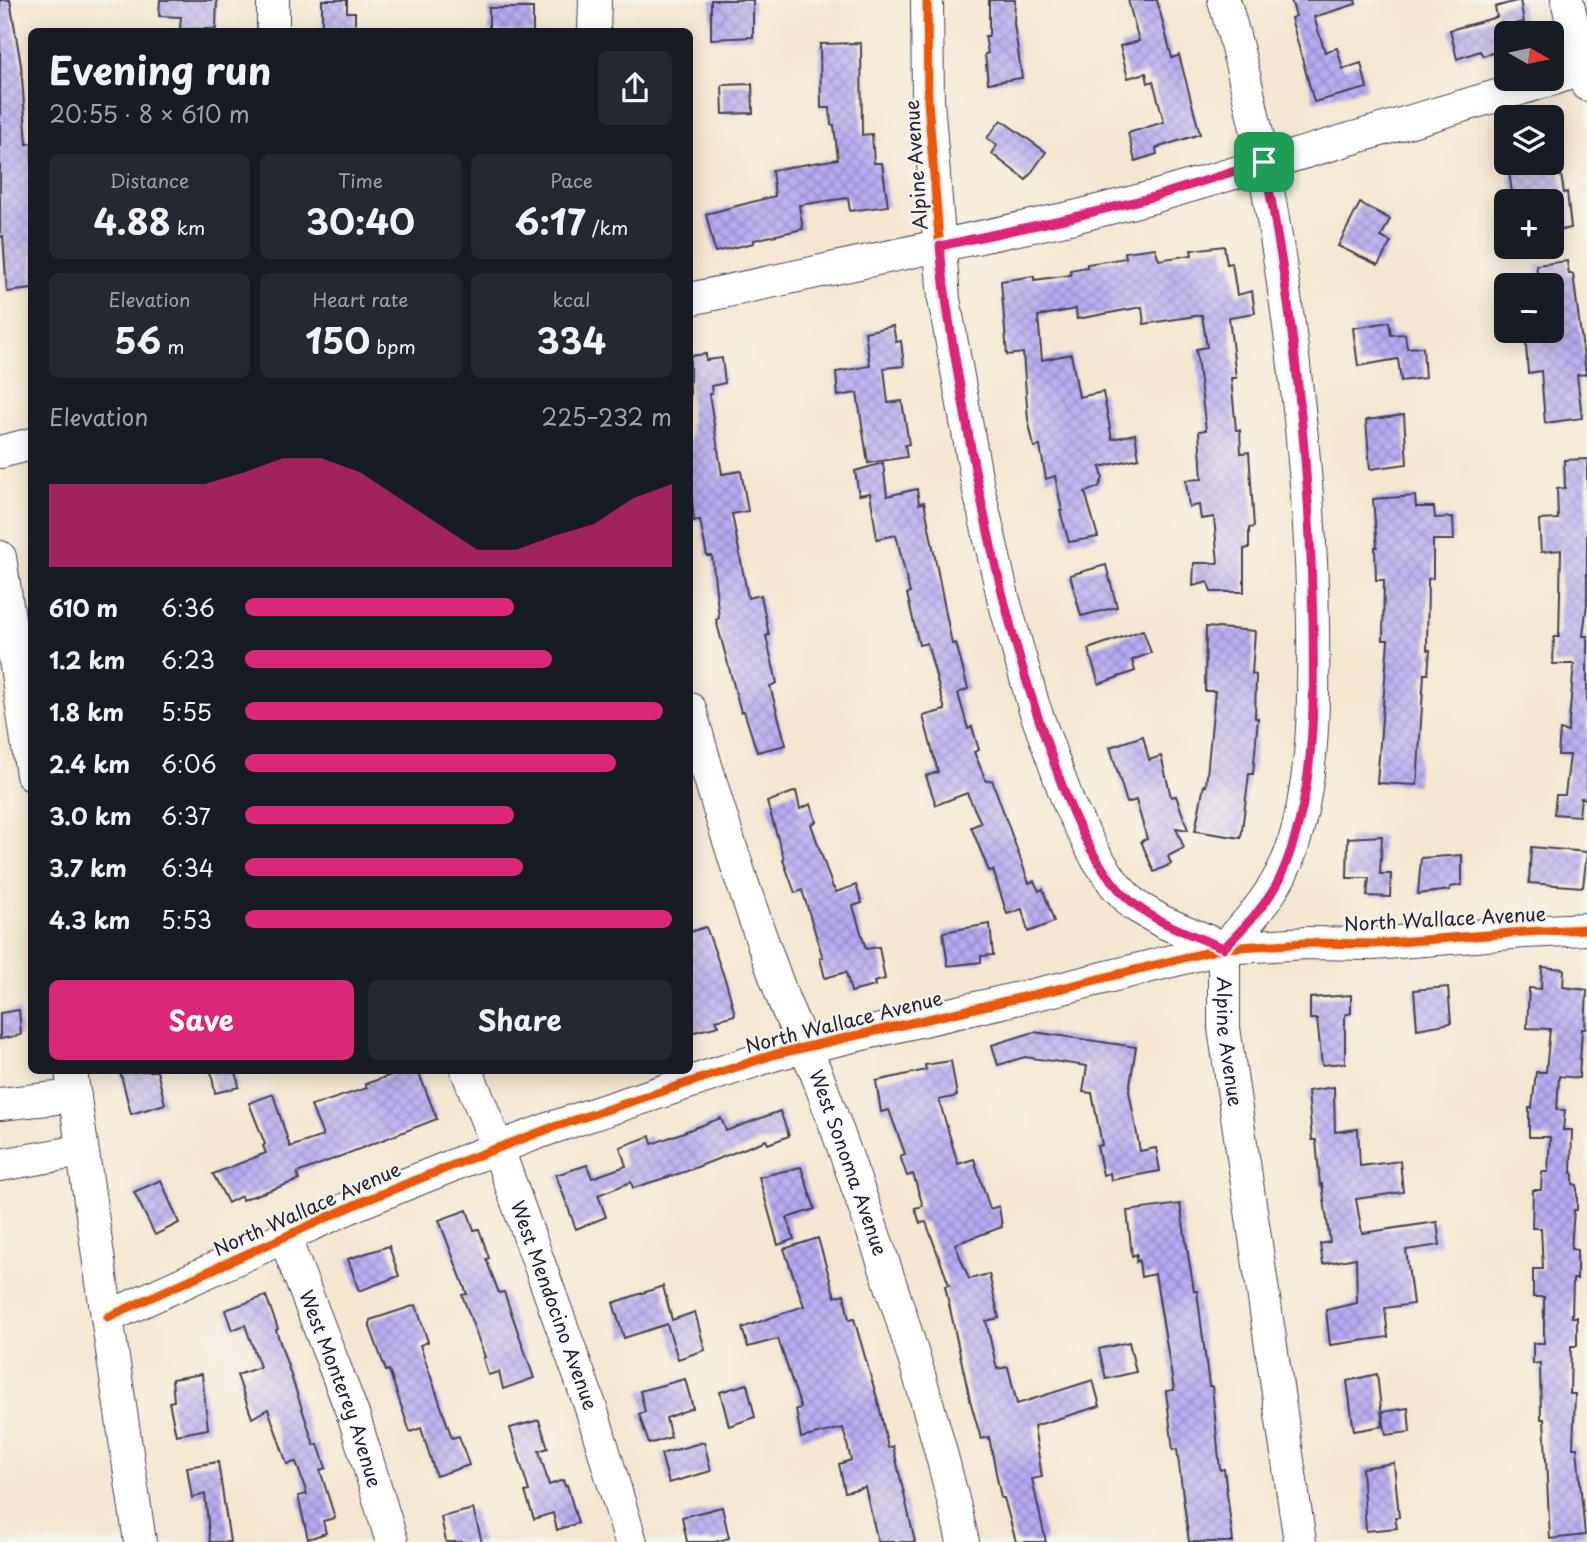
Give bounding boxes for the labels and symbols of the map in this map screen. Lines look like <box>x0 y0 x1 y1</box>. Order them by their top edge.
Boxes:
north arrow <box>1494 21 1564 91</box>
street label: Alpine Avenue <box>896 99 934 231</box>
pin <box>1234 132 1294 192</box>
street label: North Wallace Avenue <box>1343 899 1547 937</box>
street label: Alpine Avenue <box>1211 977 1250 1108</box>
street label: North Wallace Avenue <box>742 983 945 1059</box>
street label: West Sonoma Avenue <box>803 1065 895 1259</box>
street label: North Wallace Avenue <box>208 1154 405 1262</box>
street label: West Mendocino Avenue <box>505 1196 606 1414</box>
street label: West Monterey Avenue <box>293 1286 390 1491</box>

